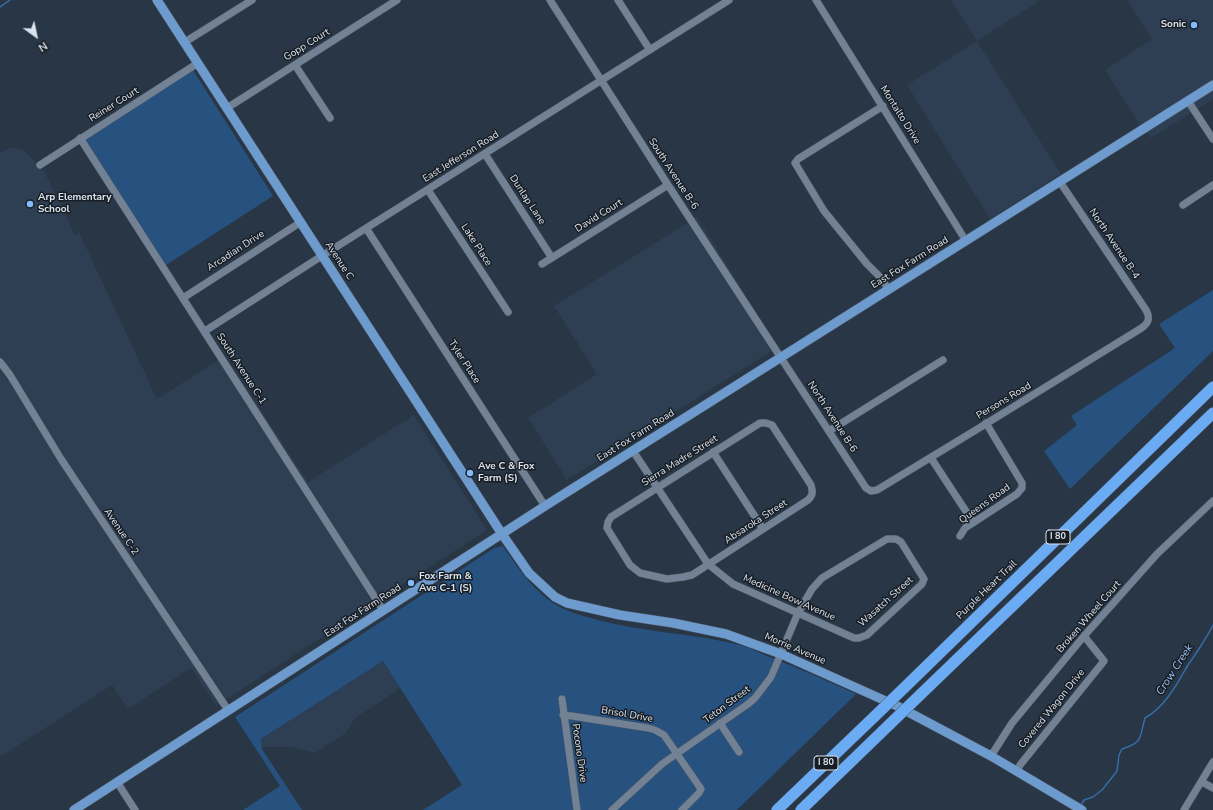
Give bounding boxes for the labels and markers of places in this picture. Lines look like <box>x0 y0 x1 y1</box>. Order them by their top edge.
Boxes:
place label: Sonic <box>1161 19 1186 31</box>
marker: Sonic <box>1189 20 1199 30</box>
place label: Arp Elementary School <box>38 192 111 216</box>
marker: Arp Elementary School <box>25 199 35 209</box>
place label: Ave C & Fox Farm (S) <box>478 461 534 484</box>
marker: Ave C & Fox Farm (S) <box>465 468 475 478</box>
place label: Fox Farm & Ave C-1 (S) <box>419 571 472 594</box>
marker: Fox Farm & Ave C-1 (S) <box>406 578 416 588</box>

